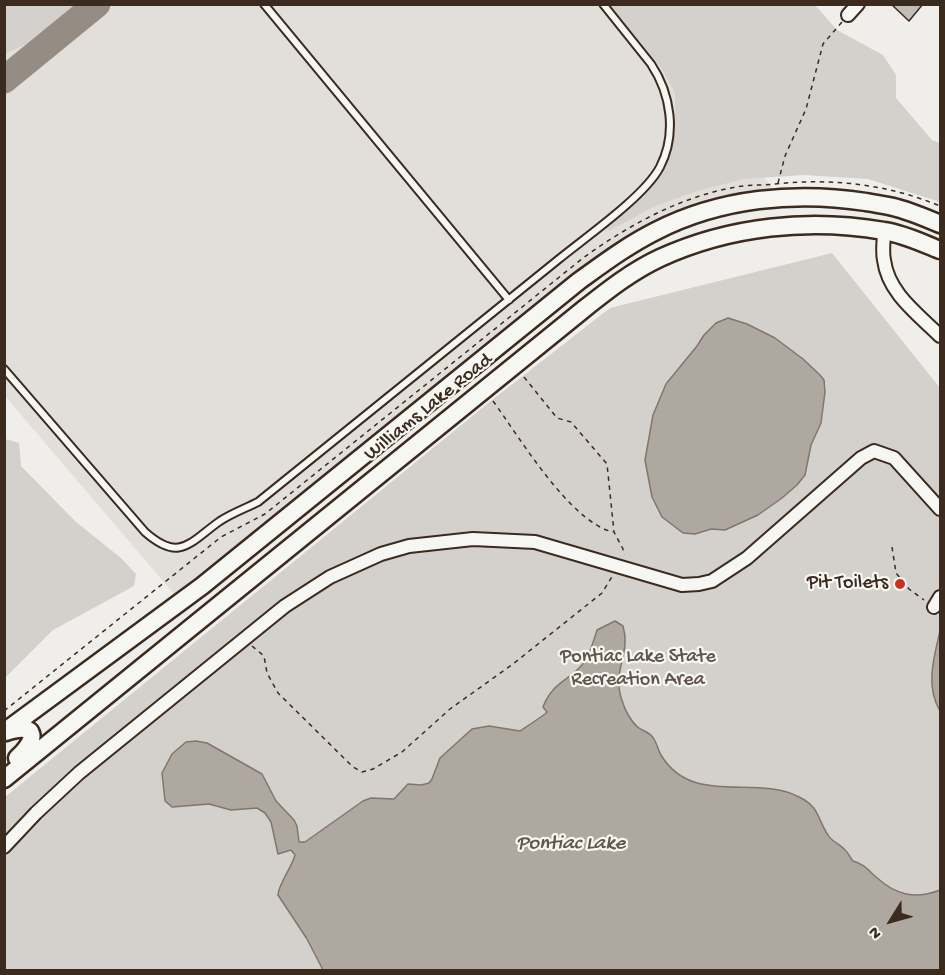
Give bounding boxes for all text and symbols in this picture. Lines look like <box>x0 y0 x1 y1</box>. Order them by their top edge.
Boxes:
street label: Williams Lake Road <box>360 349 498 467</box>
place label: Pit Toilets <box>807 572 888 596</box>
marker: Pit Toilets <box>893 577 907 591</box>
park label: Pontiac Lake State Recreation Area <box>560 646 716 693</box>
water label: Pontiac Lake <box>517 832 625 858</box>
north arrow <box>861 891 921 951</box>
text: N <box>865 922 887 942</box>

